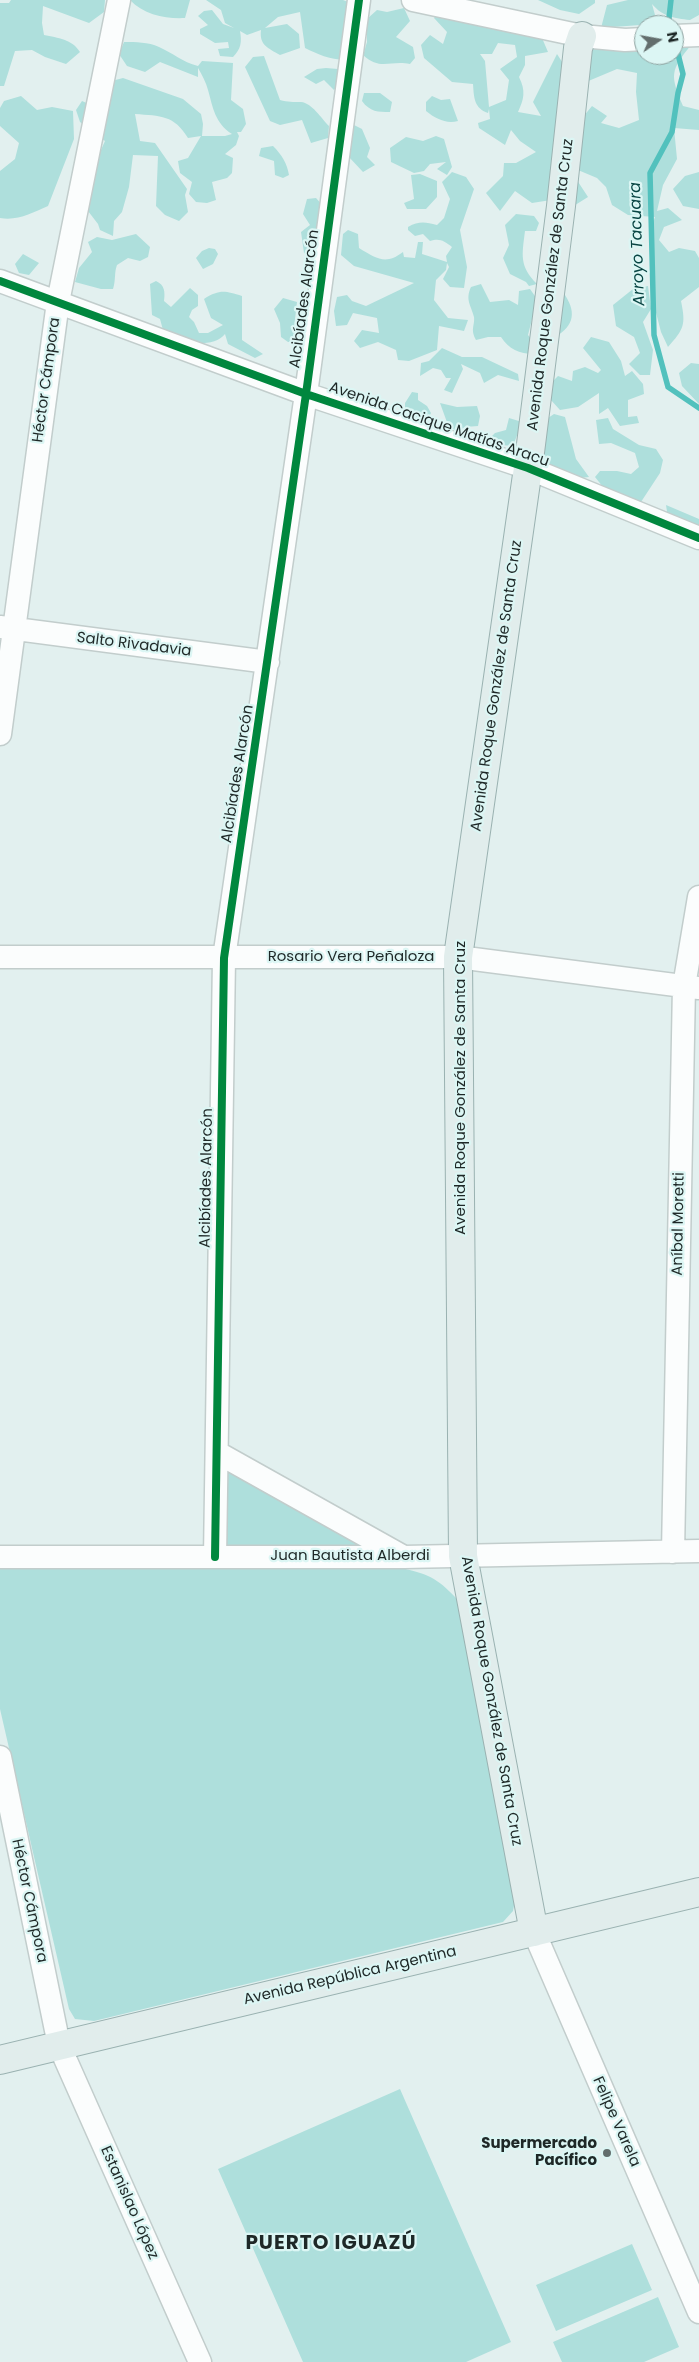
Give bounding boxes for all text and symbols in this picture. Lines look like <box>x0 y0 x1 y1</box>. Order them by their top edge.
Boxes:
north arrow <box>634 15 684 65</box>
text: N <box>662 30 684 44</box>
street label: Avenida Roque González de Santa Cruz <box>524 138 578 432</box>
water label: Arroyo Tacuara <box>626 182 650 306</box>
street label: Alcibíades Alarcón <box>286 229 324 369</box>
street label: Héctor Cámpora <box>29 316 65 444</box>
street label: Avenida Cacique Matías Aracu <box>327 379 551 471</box>
street label: Avenida Roque González de Santa Cruz <box>468 539 526 833</box>
street label: Salto Rivadavia <box>76 629 192 661</box>
street label: Alcibíades Alarcón <box>218 704 258 844</box>
street label: Avenida Roque González de Santa Cruz <box>452 941 470 1235</box>
street label: Rosario Vera Peñaloza <box>268 948 434 966</box>
street label: Alcibíades Alarcón <box>197 1108 217 1248</box>
street label: Aníbal Moretti <box>669 1172 689 1276</box>
street label: Juan Bautista Alberdi <box>270 1547 430 1565</box>
street label: Avenida Roque González de Santa Cruz <box>457 1555 525 1847</box>
street label: Héctor Cámpora <box>7 1837 51 1965</box>
street label: Avenida República Argentina <box>242 1943 458 2009</box>
street label: Felipe Varela <box>588 2074 644 2170</box>
place label: Supermercado Pacífico <box>481 2135 597 2170</box>
street label: Estanislao López <box>96 2144 162 2262</box>
marker: Supermercado Pacífico <box>601 2147 613 2159</box>
district label: PUERTO IGUAZÚ <box>244 2232 418 2256</box>

